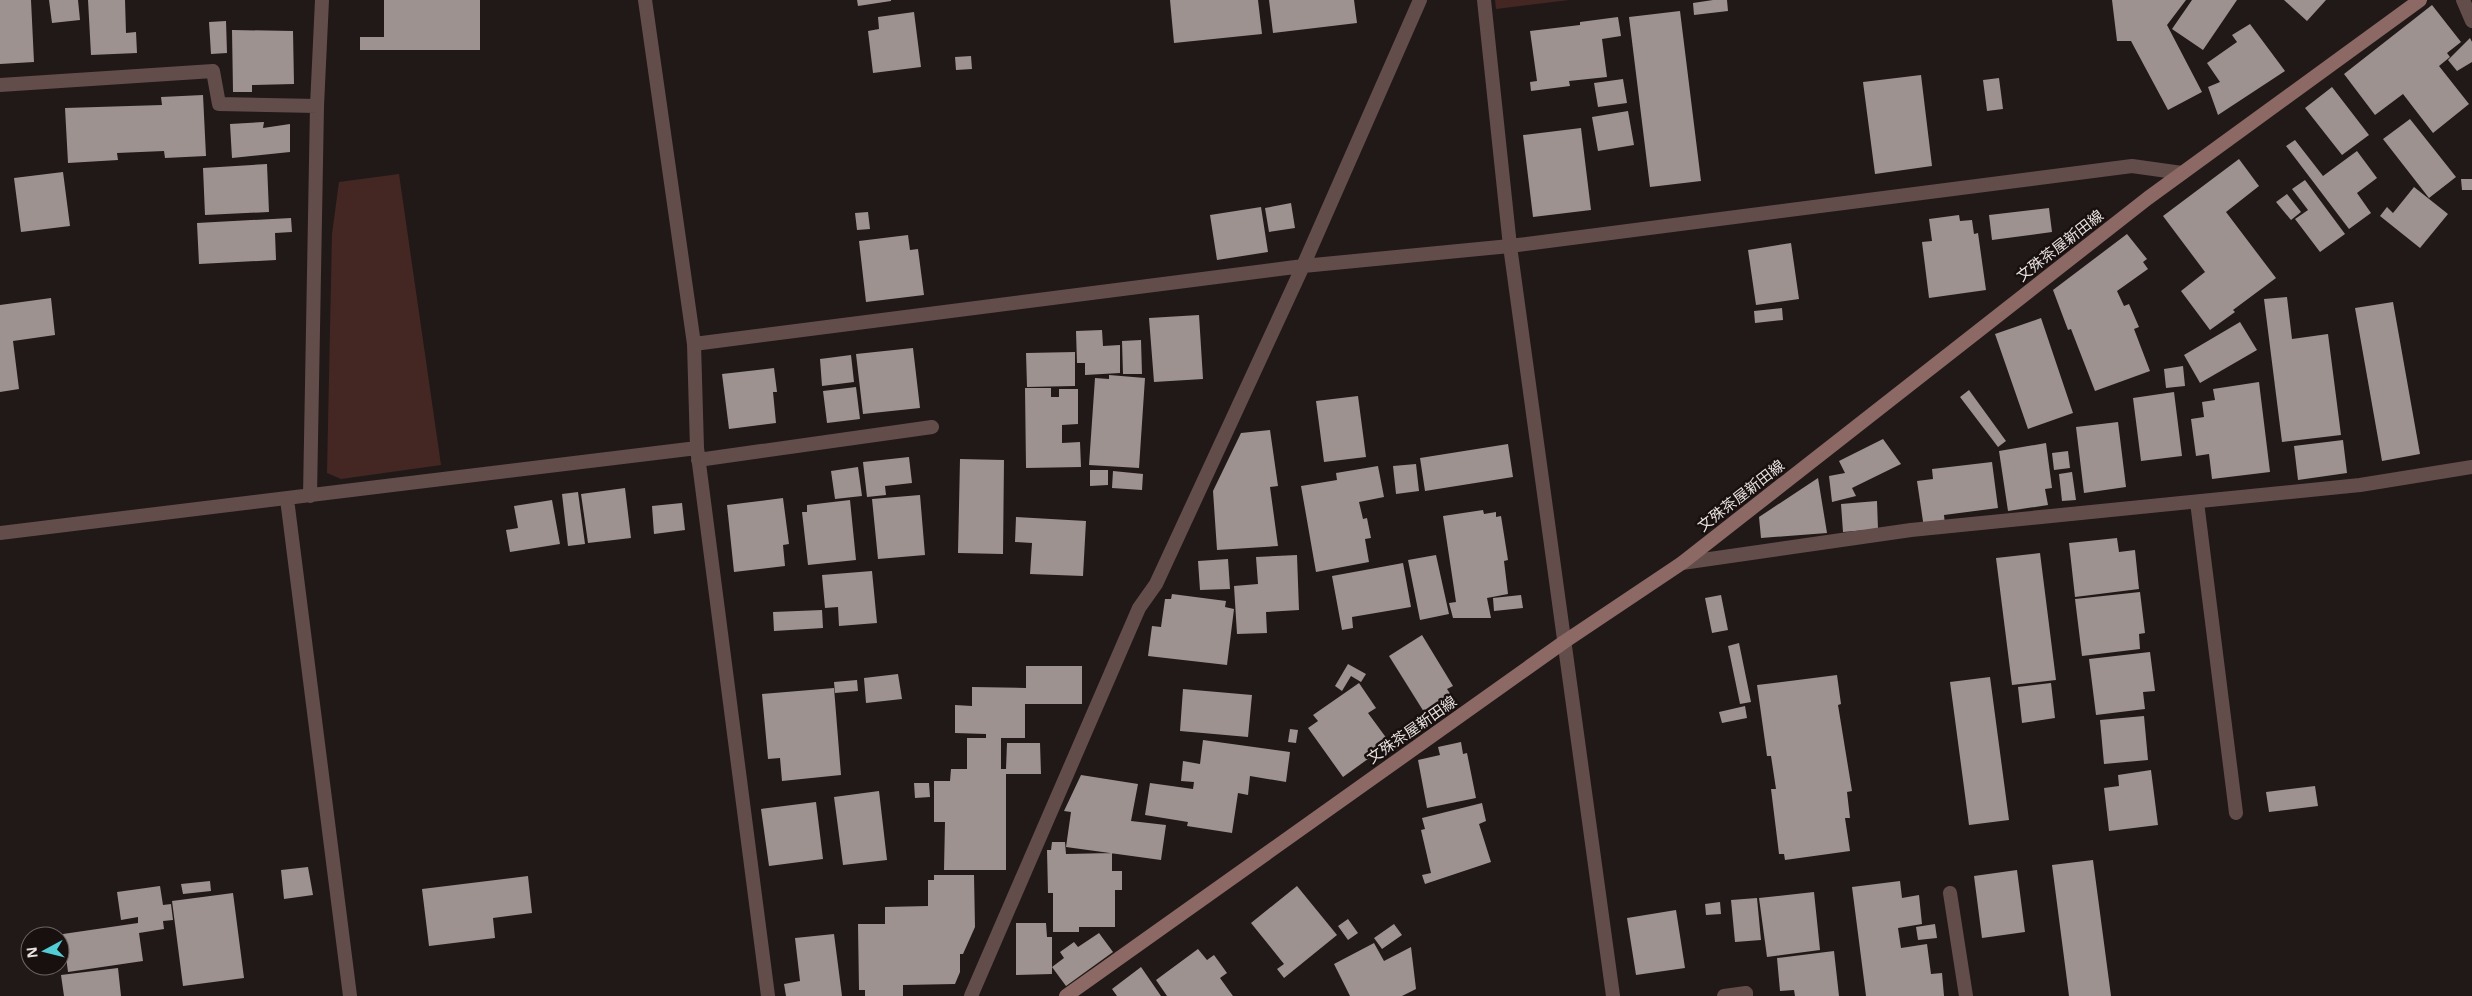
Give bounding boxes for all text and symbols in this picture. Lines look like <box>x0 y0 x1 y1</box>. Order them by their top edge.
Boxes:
street label: 文殊茶屋新田線 <box>2012 205 2107 285</box>
street label: 文殊茶屋新田線 <box>1693 455 1788 535</box>
street label: 文殊茶屋新田線 <box>1363 691 1460 767</box>
north arrow <box>20 926 70 976</box>
text: N <box>21 946 42 959</box>

